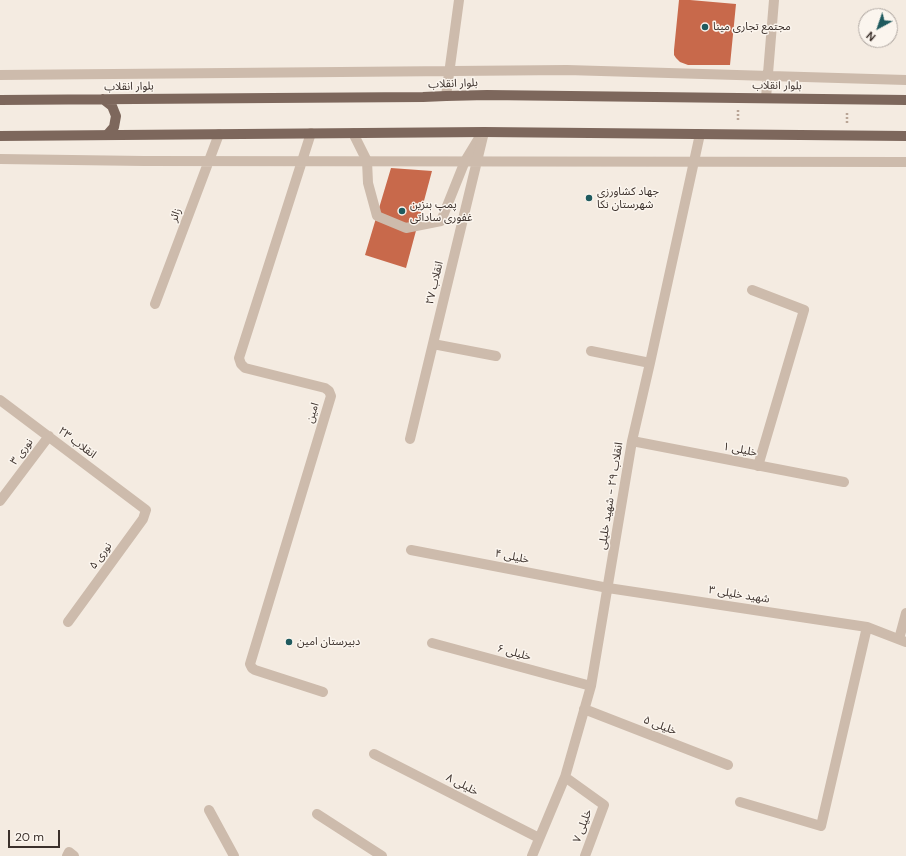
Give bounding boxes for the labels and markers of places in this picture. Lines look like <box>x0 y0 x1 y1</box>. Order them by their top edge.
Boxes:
place label: مجتمع تجاری مینا <box>713 20 791 34</box>
marker: مجتمع تجاری مینا <box>700 22 710 32</box>
place label: جهاد کشاورزی شهرستان نکا <box>597 185 659 211</box>
marker: جهاد کشاورزی شهرستان نکا <box>584 193 594 203</box>
place label: پمپ بنزین غفوری ساداتی <box>410 198 473 224</box>
marker: پمپ بنزین غفوری ساداتی <box>397 206 407 216</box>
place label: دبیرستان امین <box>297 635 360 649</box>
marker: دبیرستان امین <box>284 637 294 647</box>

